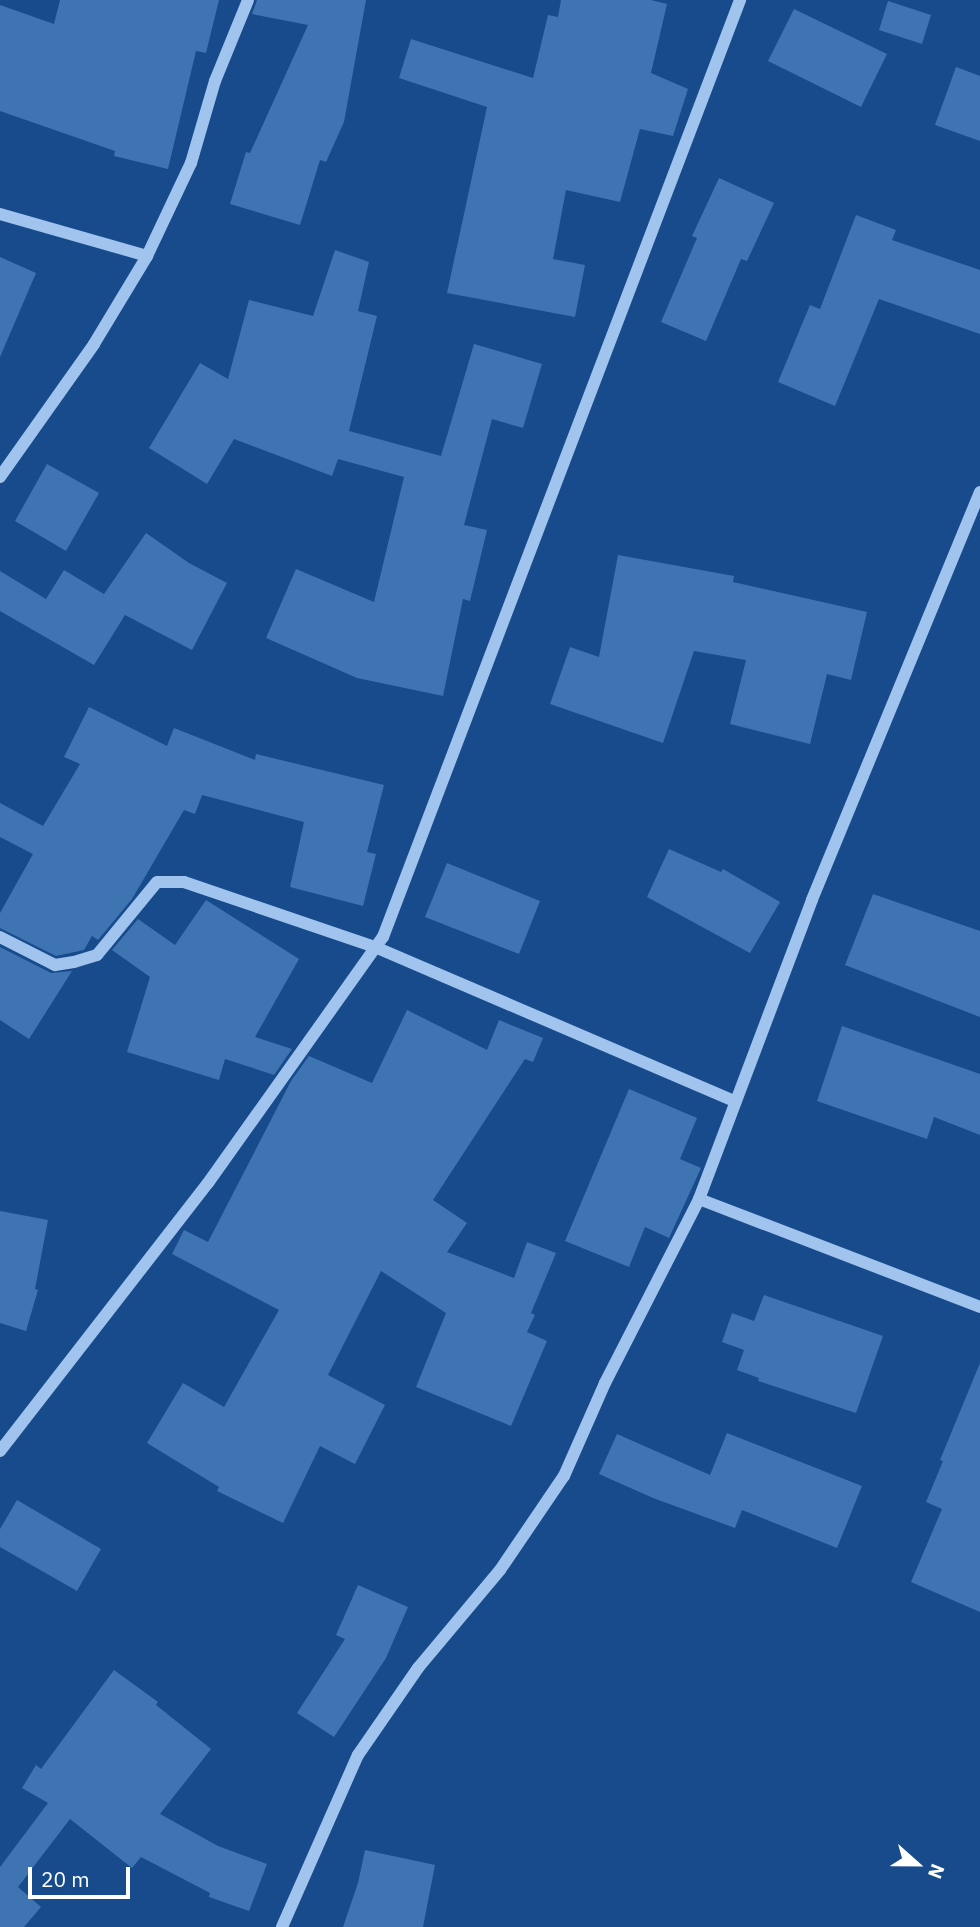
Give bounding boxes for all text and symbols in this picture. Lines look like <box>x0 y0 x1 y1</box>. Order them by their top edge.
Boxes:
north arrow <box>882 1829 952 1899</box>
scale bar <box>32 1854 133 1898</box>
text: N <box>923 1861 950 1882</box>
text: 20 m <box>41 1865 90 1893</box>

